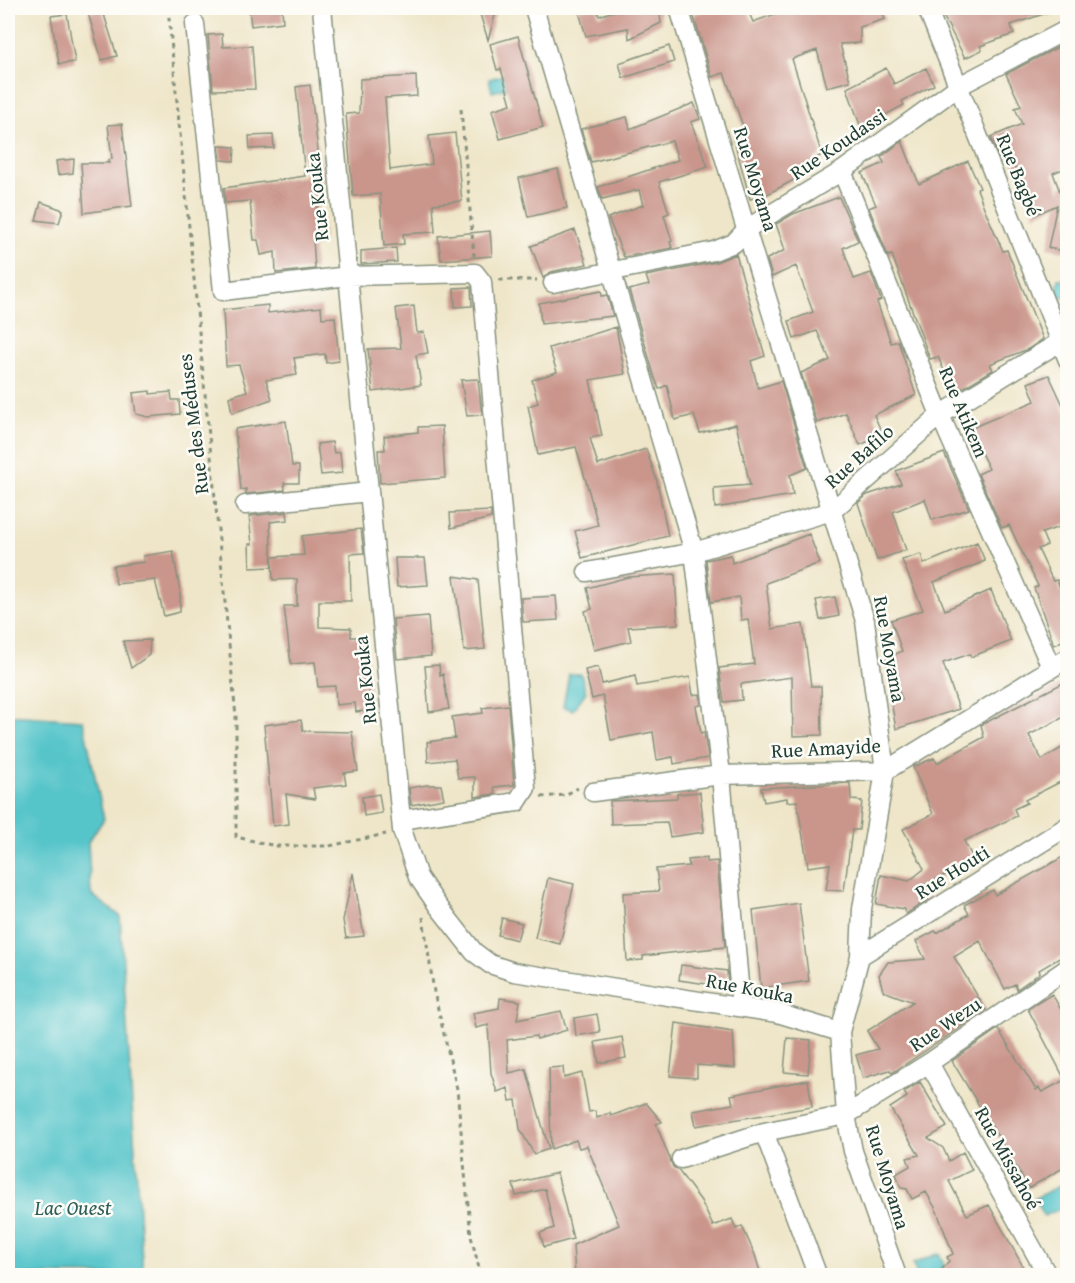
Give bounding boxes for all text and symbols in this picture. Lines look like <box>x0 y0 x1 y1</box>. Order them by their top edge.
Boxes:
street label: Rue Koudassi <box>784 100 892 187</box>
street label: Rue Moyama <box>727 123 786 235</box>
street label: Rue Bagbé <box>990 129 1049 220</box>
street label: Rue Kouka <box>297 151 336 243</box>
street label: Rue des Méduses <box>170 352 215 496</box>
street label: Rue Atikem <box>932 362 997 462</box>
street label: Rue Bafilo <box>817 416 900 495</box>
street label: Rue Moyama <box>867 593 914 705</box>
street label: Rue Kouka <box>345 634 384 726</box>
street label: Rue Amayide <box>770 730 882 765</box>
street label: Rue Houti <box>909 837 995 906</box>
street label: Rue Kouka <box>704 965 797 1010</box>
street label: Rue Wezu <box>903 989 987 1058</box>
street label: Rue Missahoé <box>968 1101 1049 1215</box>
street label: Rue Moyama <box>859 1121 918 1233</box>
water label: Lac Ouest <box>33 1192 112 1223</box>

